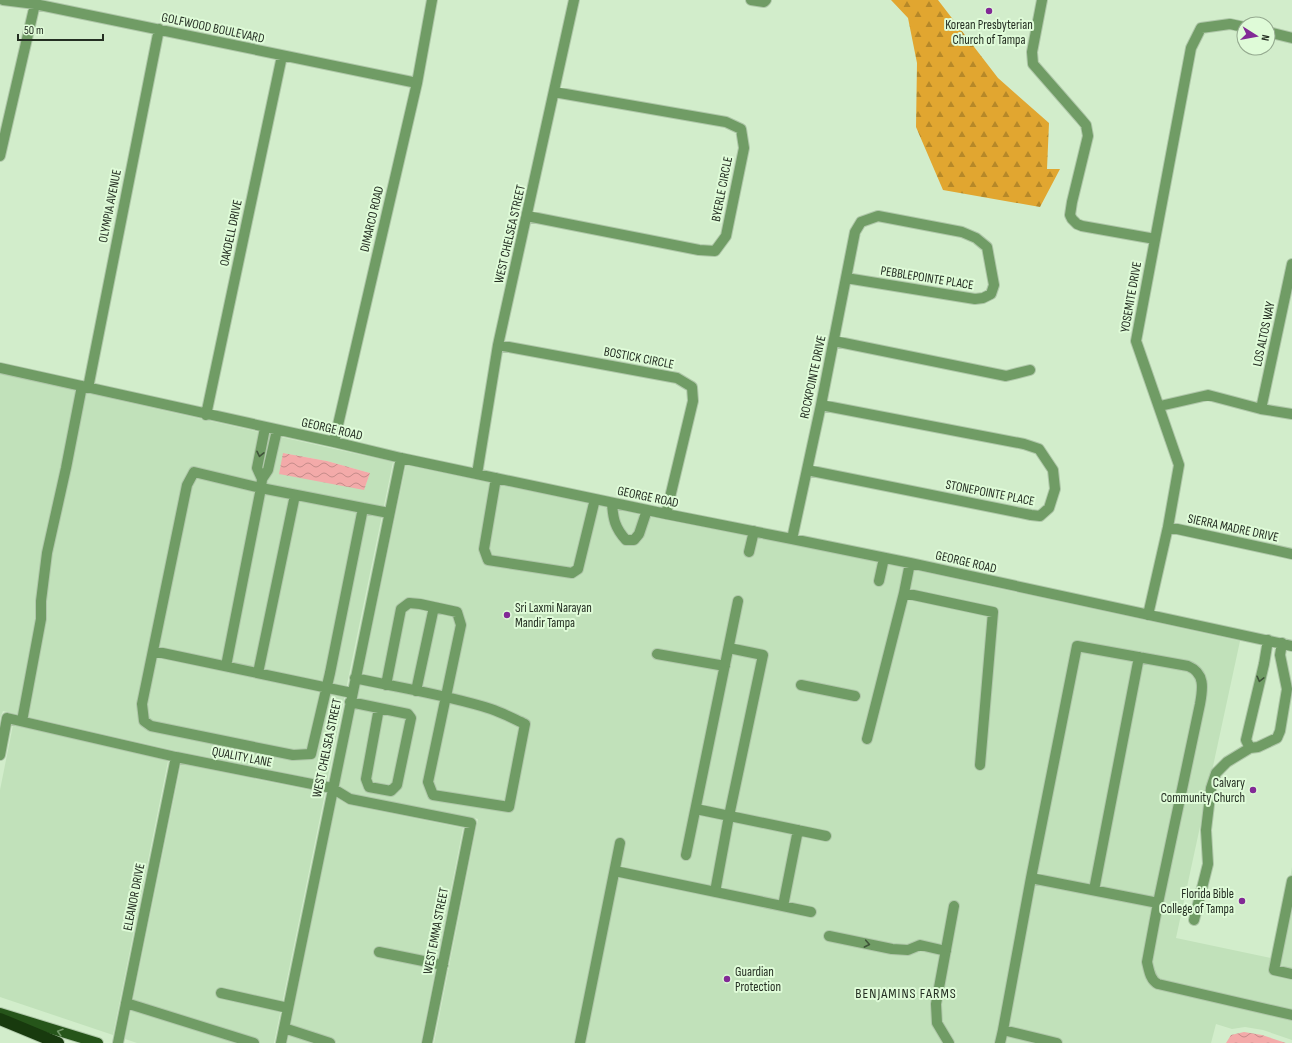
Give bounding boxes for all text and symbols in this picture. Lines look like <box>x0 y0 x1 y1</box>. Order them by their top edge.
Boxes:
marker: Korean Presbyterian Church of Tampa <box>984 6 994 16</box>
street label: GOLFWOOD BOULEVARD <box>160 9 266 47</box>
scale bar <box>18 16 103 42</box>
north arrow <box>1236 16 1276 56</box>
place label: Korean Presbyterian Church of Tampa <box>945 17 1033 48</box>
text: 50 m <box>24 23 44 38</box>
text: N <box>1258 34 1272 42</box>
street label: BYERLE CIRCLE <box>708 155 736 223</box>
street label: OLYMPIA AVENUE <box>95 168 125 244</box>
street label: WEST CHELSEA STREET <box>491 183 529 285</box>
street label: DIMARCO ROAD <box>357 184 387 254</box>
street label: OAKDELL DRIVE <box>216 198 246 268</box>
street label: YOSEMITE DRIVE <box>1117 260 1145 334</box>
street label: PEBBLEPOINTE PLACE <box>879 263 975 293</box>
street label: LOS ALTOS WAY <box>1249 300 1279 368</box>
street label: ROCKPOINTE DRIVE <box>796 334 830 420</box>
street label: BOSTICK CIRCLE <box>603 343 675 373</box>
street label: GEORGE ROAD <box>300 414 364 444</box>
one-way arrow <box>256 451 264 457</box>
street label: STONEPOINTE PLACE <box>944 477 1036 509</box>
street label: GEORGE ROAD <box>616 483 680 511</box>
street label: SIERRA MADRE DRIVE <box>1186 511 1280 545</box>
street label: GEORGE ROAD <box>934 547 998 577</box>
place label: Sri Laxmi Narayan Mandir Tampa <box>515 600 592 631</box>
marker: Sri Laxmi Narayan Mandir Tampa <box>502 610 512 620</box>
one-way arrow <box>1256 675 1265 682</box>
street label: WEST CHELSEA STREET <box>309 697 345 799</box>
street label: QUALITY LANE <box>211 743 273 771</box>
place label: Calvary Community Church <box>1161 775 1245 806</box>
marker: Calvary Community Church <box>1248 785 1258 795</box>
street label: ELEANOR DRIVE <box>120 862 148 932</box>
street label: WEST EMMA STREET <box>420 886 452 976</box>
place label: Florida Bible College of Tampa <box>1161 886 1234 917</box>
marker: Florida Bible College of Tampa <box>1237 896 1247 906</box>
one-way arrow <box>864 939 870 947</box>
place label: Guardian Protection <box>735 964 781 995</box>
marker: Guardian Protection <box>722 974 732 984</box>
district label: BENJAMINS FARMS <box>855 985 957 1002</box>
one-way arrow <box>57 1028 64 1037</box>

